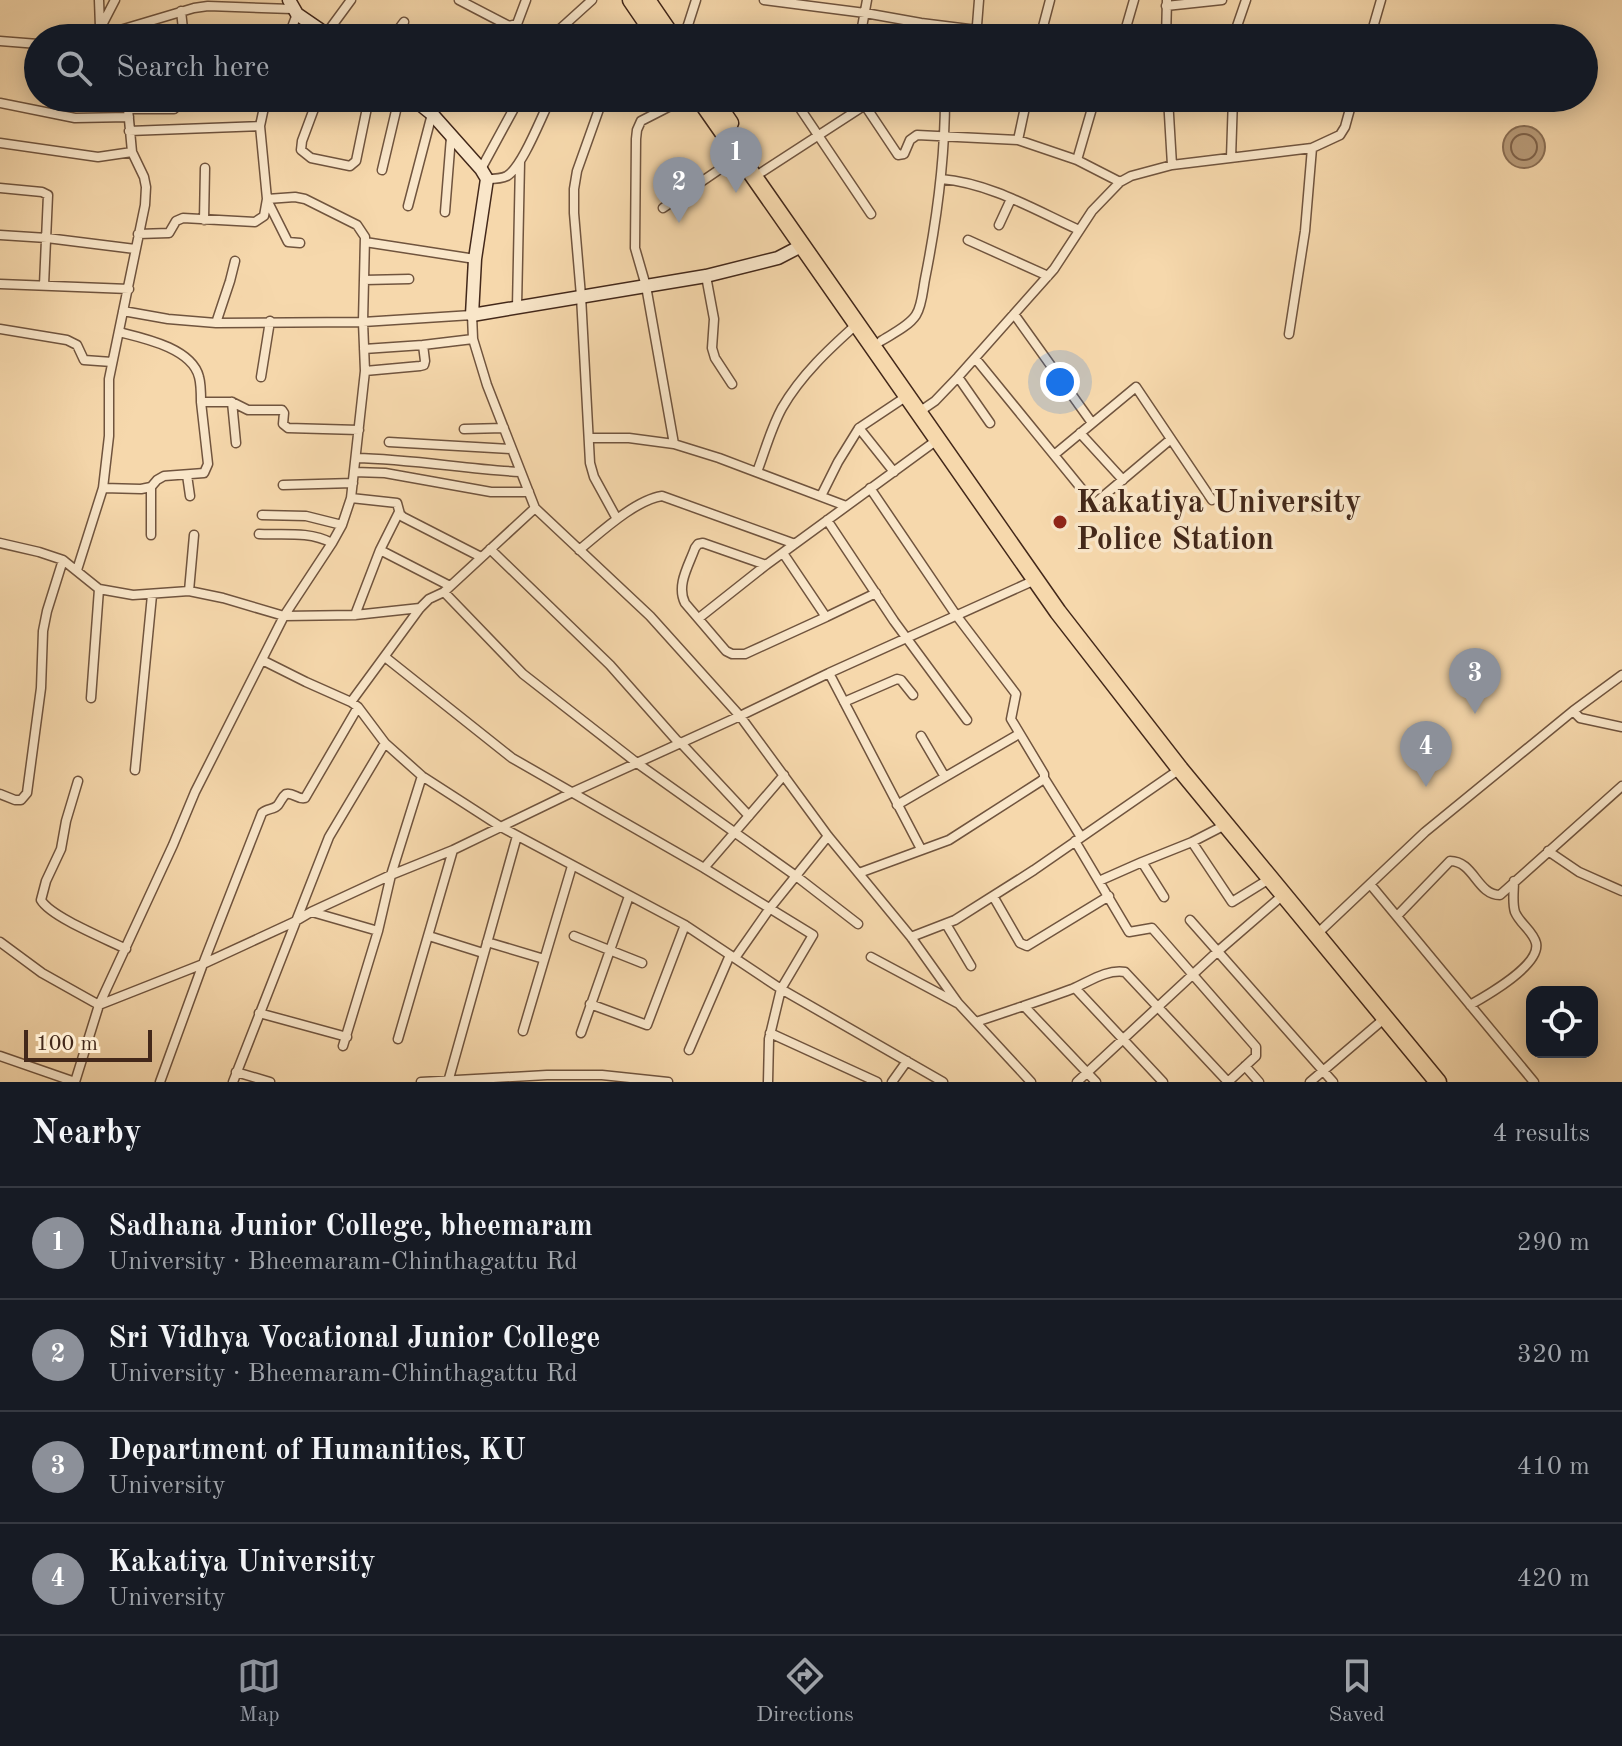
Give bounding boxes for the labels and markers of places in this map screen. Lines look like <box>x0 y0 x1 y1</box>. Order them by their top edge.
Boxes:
pin: 1 <box>710 127 762 193</box>
pin: 2 <box>653 157 705 223</box>
place label: Kakatiya University Police Station <box>1076 488 1361 557</box>
marker: Kakatiya University Police Station <box>1051 513 1069 531</box>
pin: 3 <box>1449 648 1501 714</box>
pin: 4 <box>1400 721 1452 787</box>

